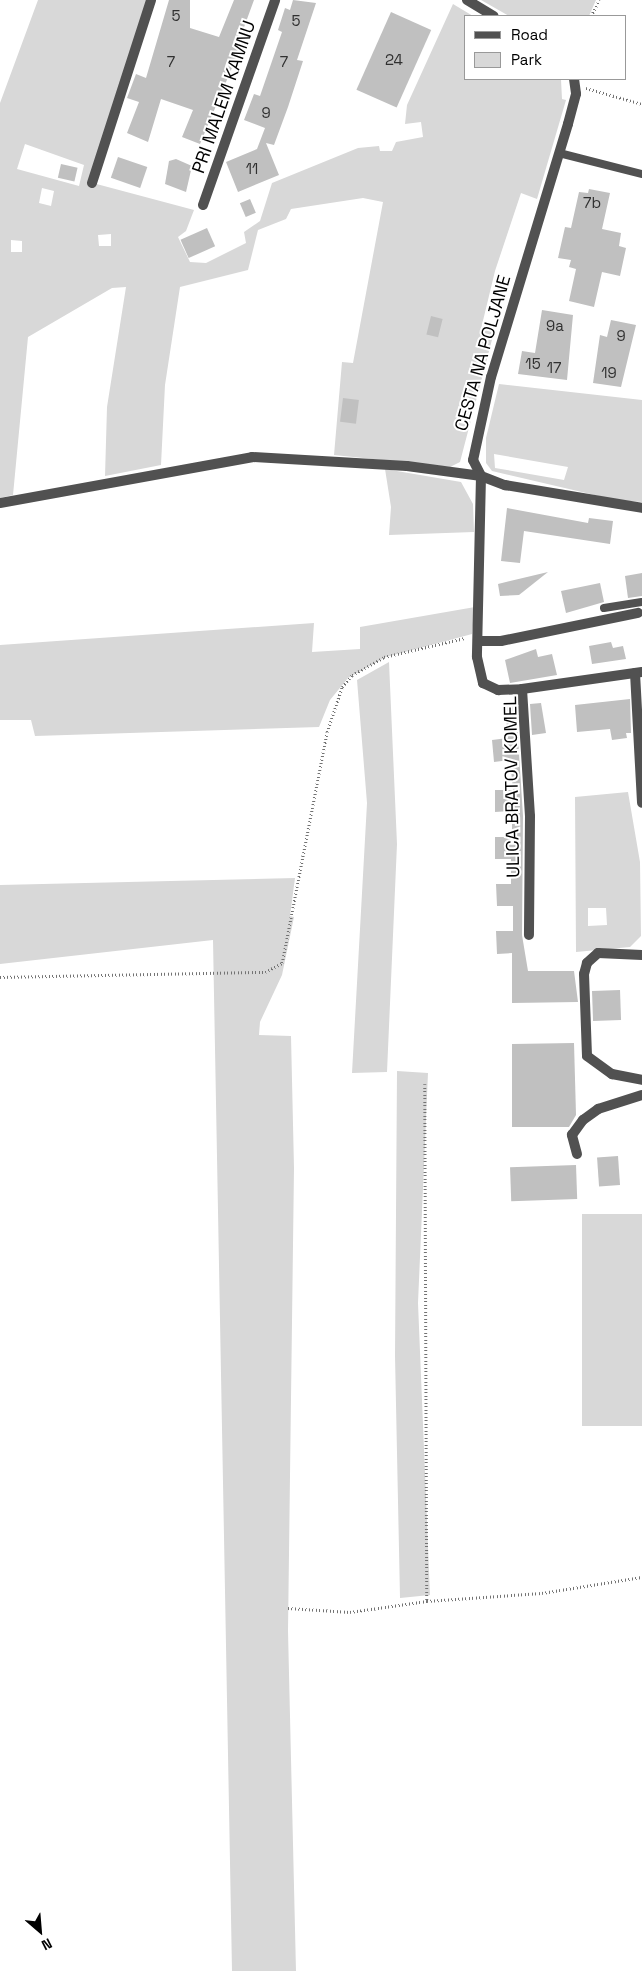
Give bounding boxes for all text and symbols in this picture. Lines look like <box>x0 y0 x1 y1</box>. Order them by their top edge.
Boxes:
house number: 5 <box>172 7 180 25</box>
house number: 5 <box>292 12 300 30</box>
legend <box>464 15 627 80</box>
street label: PRI MALEM KAMNU <box>188 18 260 176</box>
text: Road <box>511 25 548 44</box>
text: Park <box>511 50 542 69</box>
house number: 24 <box>385 51 403 69</box>
house number: 7 <box>167 53 175 71</box>
house number: 7 <box>280 53 288 71</box>
house number: 9 <box>261 104 271 122</box>
house number: 11 <box>246 160 258 178</box>
house number: 7b <box>583 194 601 212</box>
street label: CESTA NA POLJANE <box>450 272 516 434</box>
house number: 9a <box>546 317 564 335</box>
house number: 9 <box>616 327 626 345</box>
house number: 15 <box>525 355 541 373</box>
house number: 17 <box>547 359 561 377</box>
house number: 19 <box>601 364 617 382</box>
street label: ULICA BRATOV KOMEL <box>500 696 524 878</box>
north arrow <box>15 1906 65 1956</box>
text: N <box>39 1934 55 1955</box>

